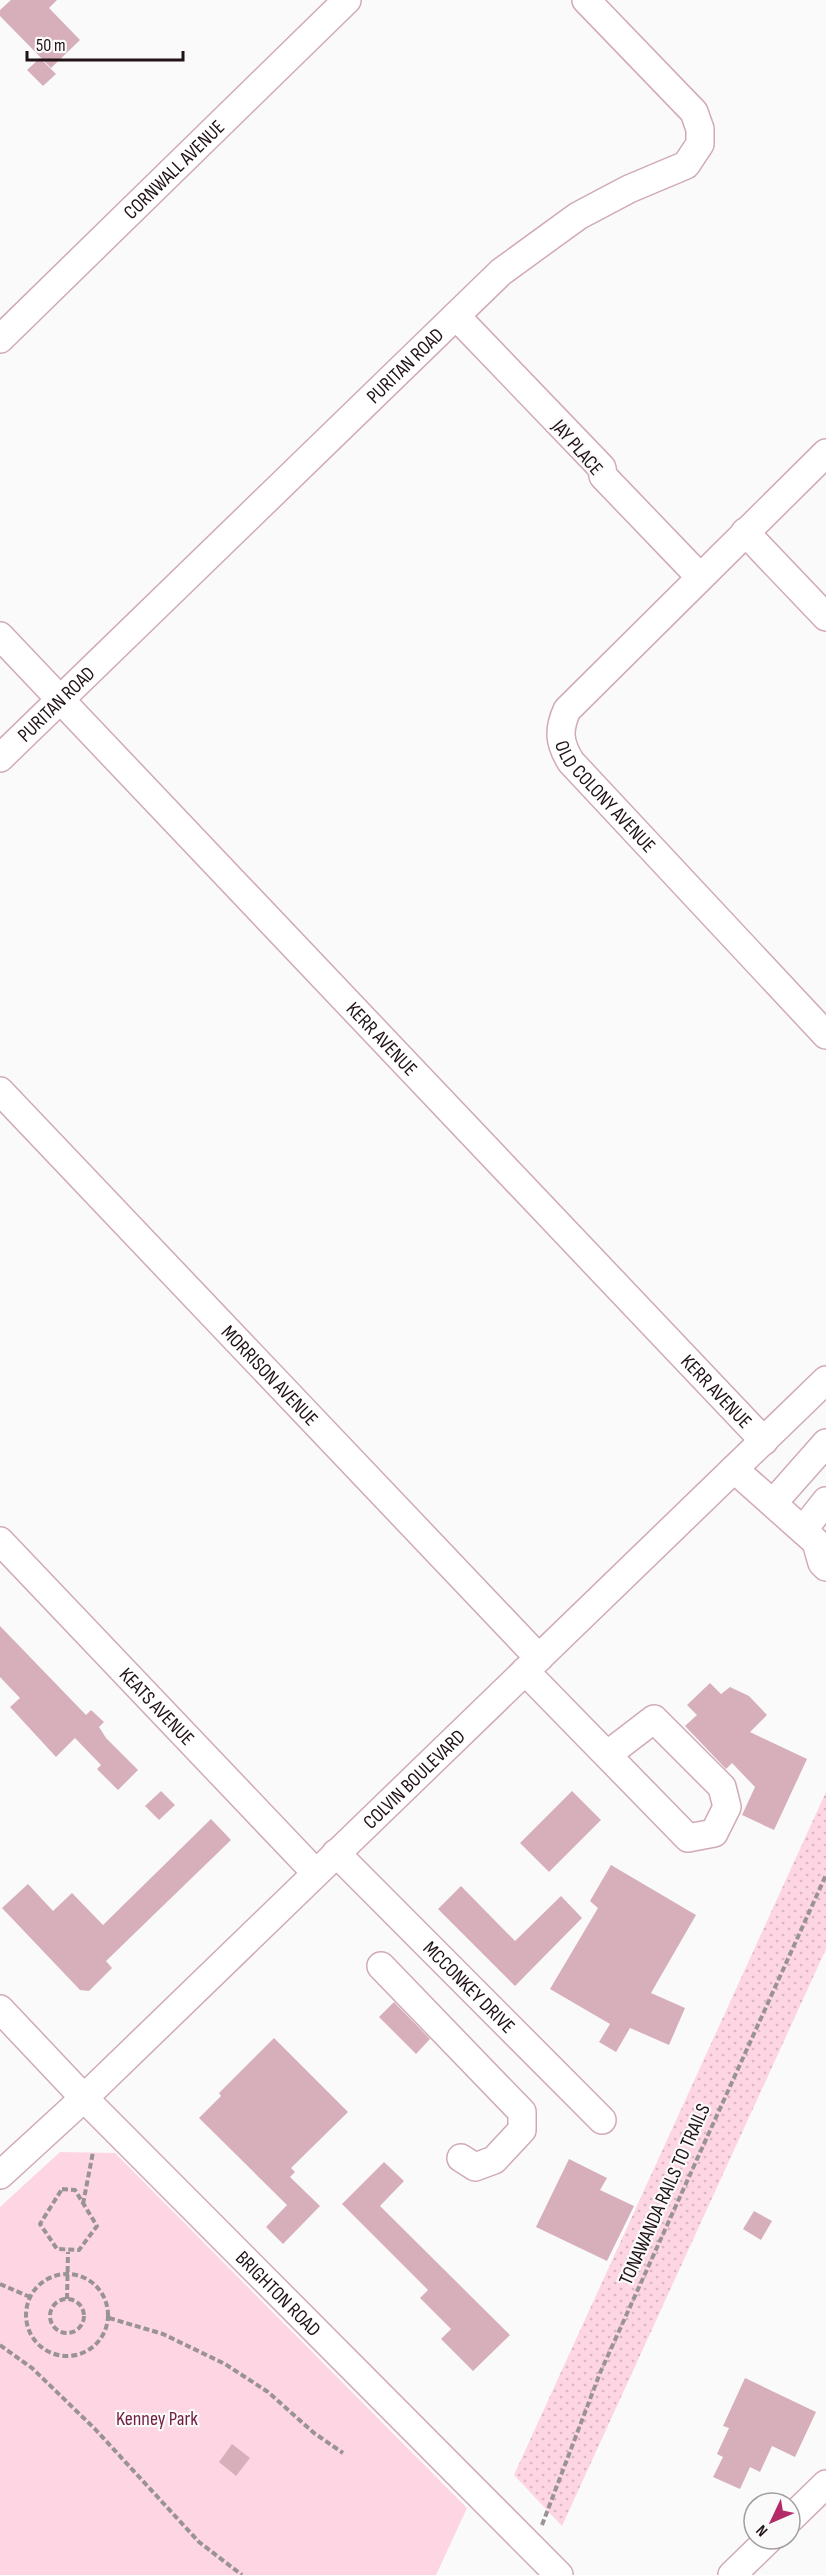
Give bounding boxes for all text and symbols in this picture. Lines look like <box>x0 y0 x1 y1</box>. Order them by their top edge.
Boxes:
scale bar <box>27 24 183 62</box>
text: 50 m <box>36 35 66 56</box>
street label: CORNWALL AVENUE <box>119 115 230 224</box>
street label: PURITAN ROAD <box>362 323 449 409</box>
street label: JAY PLACE <box>546 414 608 480</box>
street label: PURITAN ROAD <box>13 662 100 747</box>
street label: OLD COLONY AVENUE <box>549 738 660 858</box>
street label: KERR AVENUE <box>341 997 422 1081</box>
street label: MORRISON AVENUE <box>216 1321 323 1431</box>
street label: KERR AVENUE <box>675 1350 756 1434</box>
street label: KEATS AVENUE <box>114 1663 199 1751</box>
street label: COLVIN BOULEVARD <box>359 1725 471 1834</box>
street label: MCCONKEY DRIVE <box>418 1937 520 2039</box>
street label: TONAWANDA RAILS TO TRAILS <box>614 2100 716 2289</box>
street label: BRIGHTON ROAD <box>230 2246 325 2342</box>
park label: Kenney Park <box>116 2407 198 2431</box>
north arrow <box>742 2491 802 2551</box>
text: N <box>752 2521 772 2540</box>

